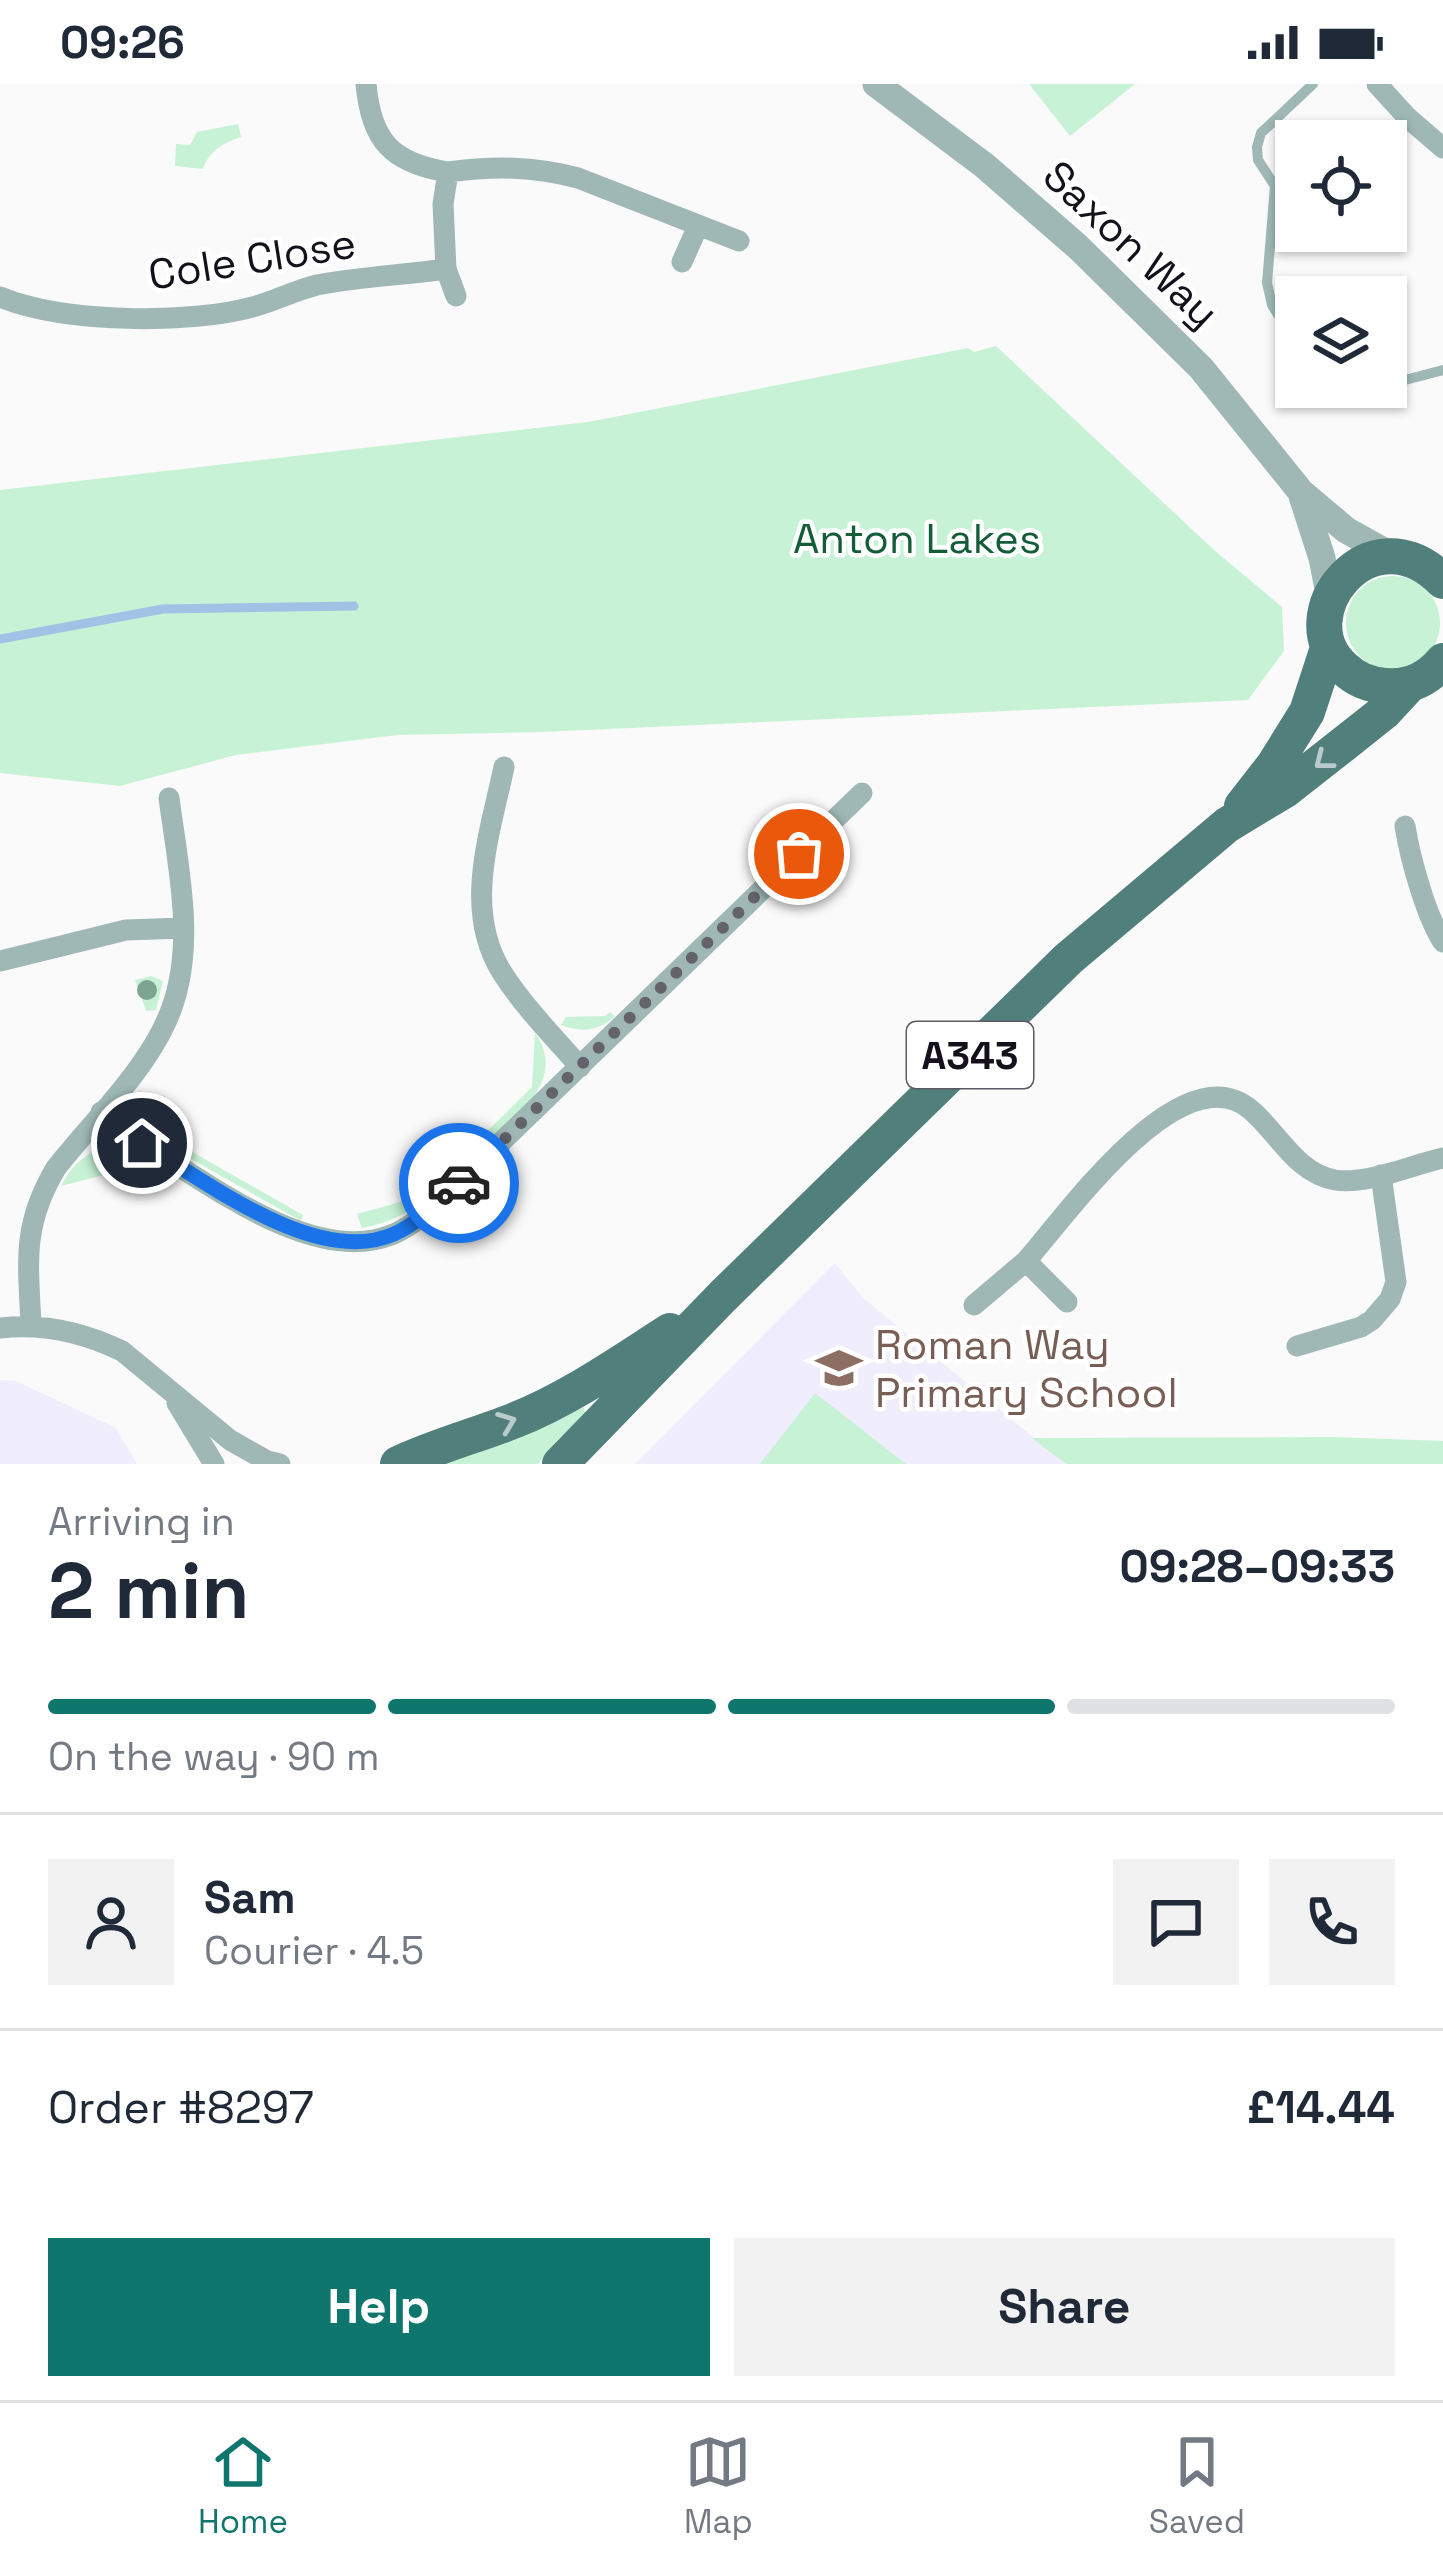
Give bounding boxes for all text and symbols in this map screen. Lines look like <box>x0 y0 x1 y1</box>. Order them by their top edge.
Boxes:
text: 09:26 <box>60 14 185 71</box>
map controls <box>1275 120 1407 408</box>
button: locate <box>1275 120 1407 252</box>
street label: Saxon Way <box>1032 149 1230 339</box>
street label: Cole Close <box>145 216 359 302</box>
button: layers <box>1275 276 1407 408</box>
park label: Anton Lakes <box>793 512 1041 565</box>
one-way arrow <box>1315 746 1337 768</box>
pin <box>748 803 850 905</box>
icon: bag <box>766 821 832 887</box>
road number: A343 <box>907 1022 1033 1088</box>
pin <box>91 1092 193 1194</box>
icon: home <box>109 1110 175 1176</box>
courier <box>399 1123 519 1243</box>
icon: car <box>426 1150 492 1216</box>
place label: Roman Way Primary School <box>875 1318 1178 1419</box>
school or university icon: Roman Way Primary School <box>814 1343 864 1393</box>
one-way arrow <box>495 1412 516 1437</box>
text: Arriving in <box>48 1497 235 1546</box>
text: 09:28–09:33 <box>1120 1538 1395 1595</box>
text: 2 min <box>48 1541 250 1641</box>
text: On the way · 90 m <box>48 1732 379 1781</box>
button: person <box>48 1859 174 1985</box>
button: chat <box>1113 1859 1239 1985</box>
button: phone <box>1269 1859 1395 1985</box>
text: Sam <box>204 1869 296 1926</box>
text: Courier · 4.5 <box>204 1926 424 1975</box>
text: Order #8297 <box>48 2079 314 2136</box>
text: £14.44 <box>1247 2079 1395 2136</box>
button: Help <box>48 2238 710 2376</box>
button: Share <box>734 2238 1395 2376</box>
tab: Home <box>198 2429 288 2543</box>
tab: Map <box>684 2429 753 2543</box>
tab: Saved <box>1149 2429 1245 2543</box>

